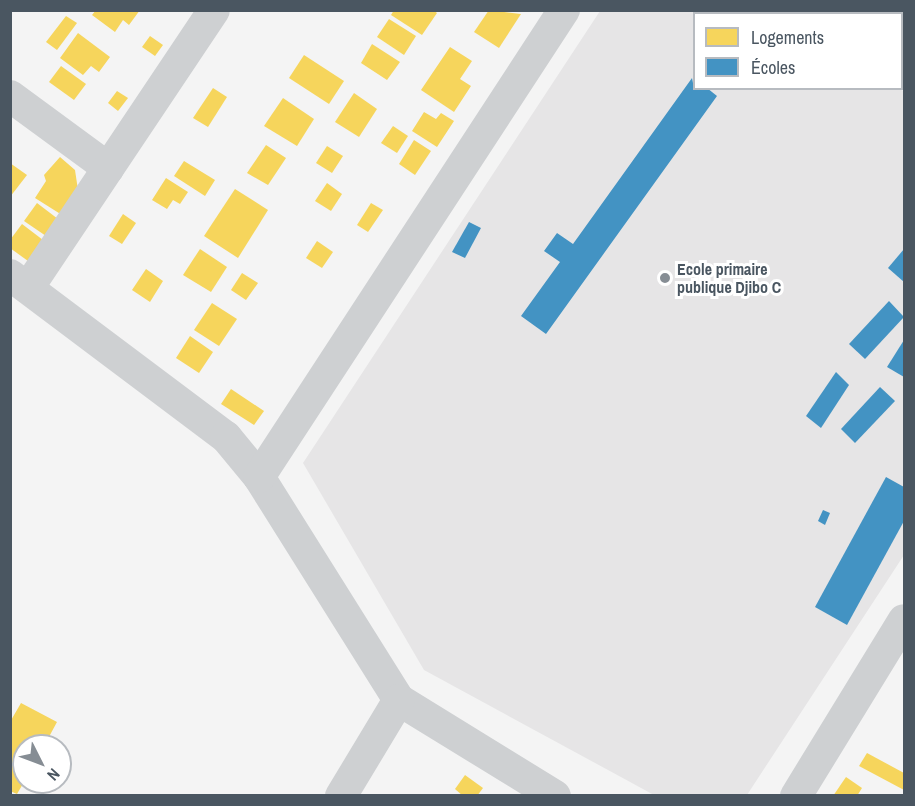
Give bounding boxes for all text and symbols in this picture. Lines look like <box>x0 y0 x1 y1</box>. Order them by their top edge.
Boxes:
legend <box>693 12 903 90</box>
text: Logements <box>751 25 824 50</box>
text: Écoles <box>751 55 795 80</box>
place label: Ecole primaire publique Djibo C <box>677 259 781 297</box>
marker: Ecole primaire publique Djibo C <box>658 271 672 285</box>
north arrow <box>12 734 72 794</box>
text: N <box>43 764 65 786</box>

